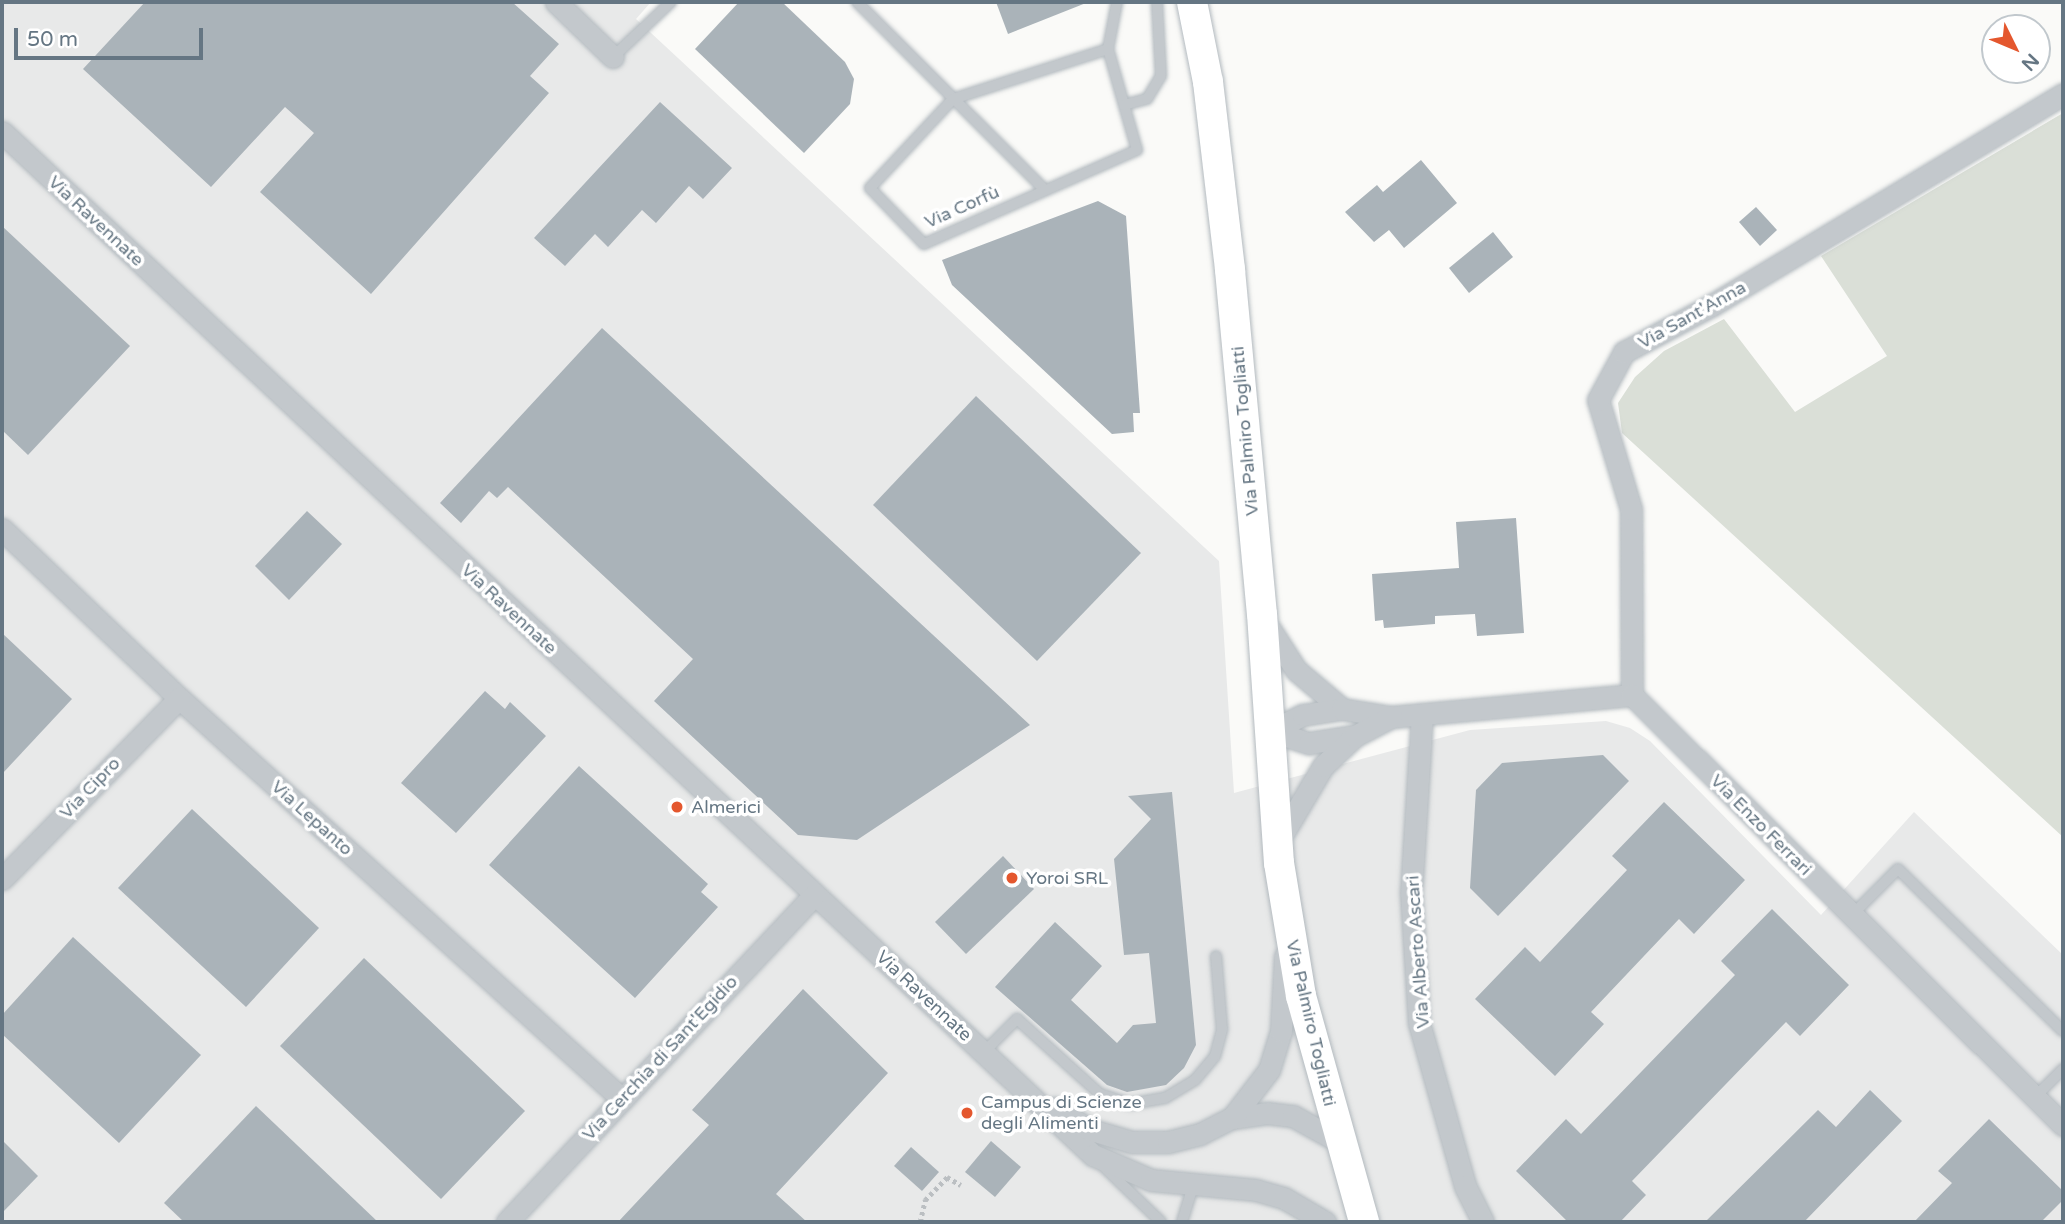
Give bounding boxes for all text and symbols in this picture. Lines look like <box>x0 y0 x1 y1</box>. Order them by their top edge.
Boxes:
scale bar <box>18 14 206 58</box>
north arrow <box>1981 14 2051 84</box>
text: 50 m <box>27 27 78 52</box>
text: N <box>2017 49 2043 75</box>
street label: Via Ravennate <box>44 171 148 271</box>
street label: Via Corfù <box>921 181 1003 233</box>
street label: Via Sant'Anna <box>1634 277 1750 353</box>
street label: Via Palmiro Togliatti <box>1227 345 1263 517</box>
street label: Via Ravennate <box>457 559 561 659</box>
street label: Via Cipro <box>55 753 125 823</box>
street label: Via Enzo Ferrari <box>1706 770 1816 880</box>
street label: Via Lepanto <box>267 776 357 860</box>
place label: Almerici <box>691 796 761 818</box>
marker: Almerici <box>669 799 685 815</box>
place label: Yoroi SRL <box>1026 867 1108 889</box>
marker: Yoroi SRL <box>1004 870 1020 886</box>
street label: Via Alberto Ascari <box>1402 875 1434 1029</box>
street label: Via Palmiro Togliatti <box>1281 938 1341 1108</box>
street label: Via Ravennate <box>872 946 976 1046</box>
street label: Via Cerchia di Sant'Egidio <box>578 971 742 1145</box>
place label: Campus di Scienze degli Alimenti <box>981 1092 1142 1134</box>
marker: Campus di Scienze degli Alimenti <box>959 1105 975 1121</box>

